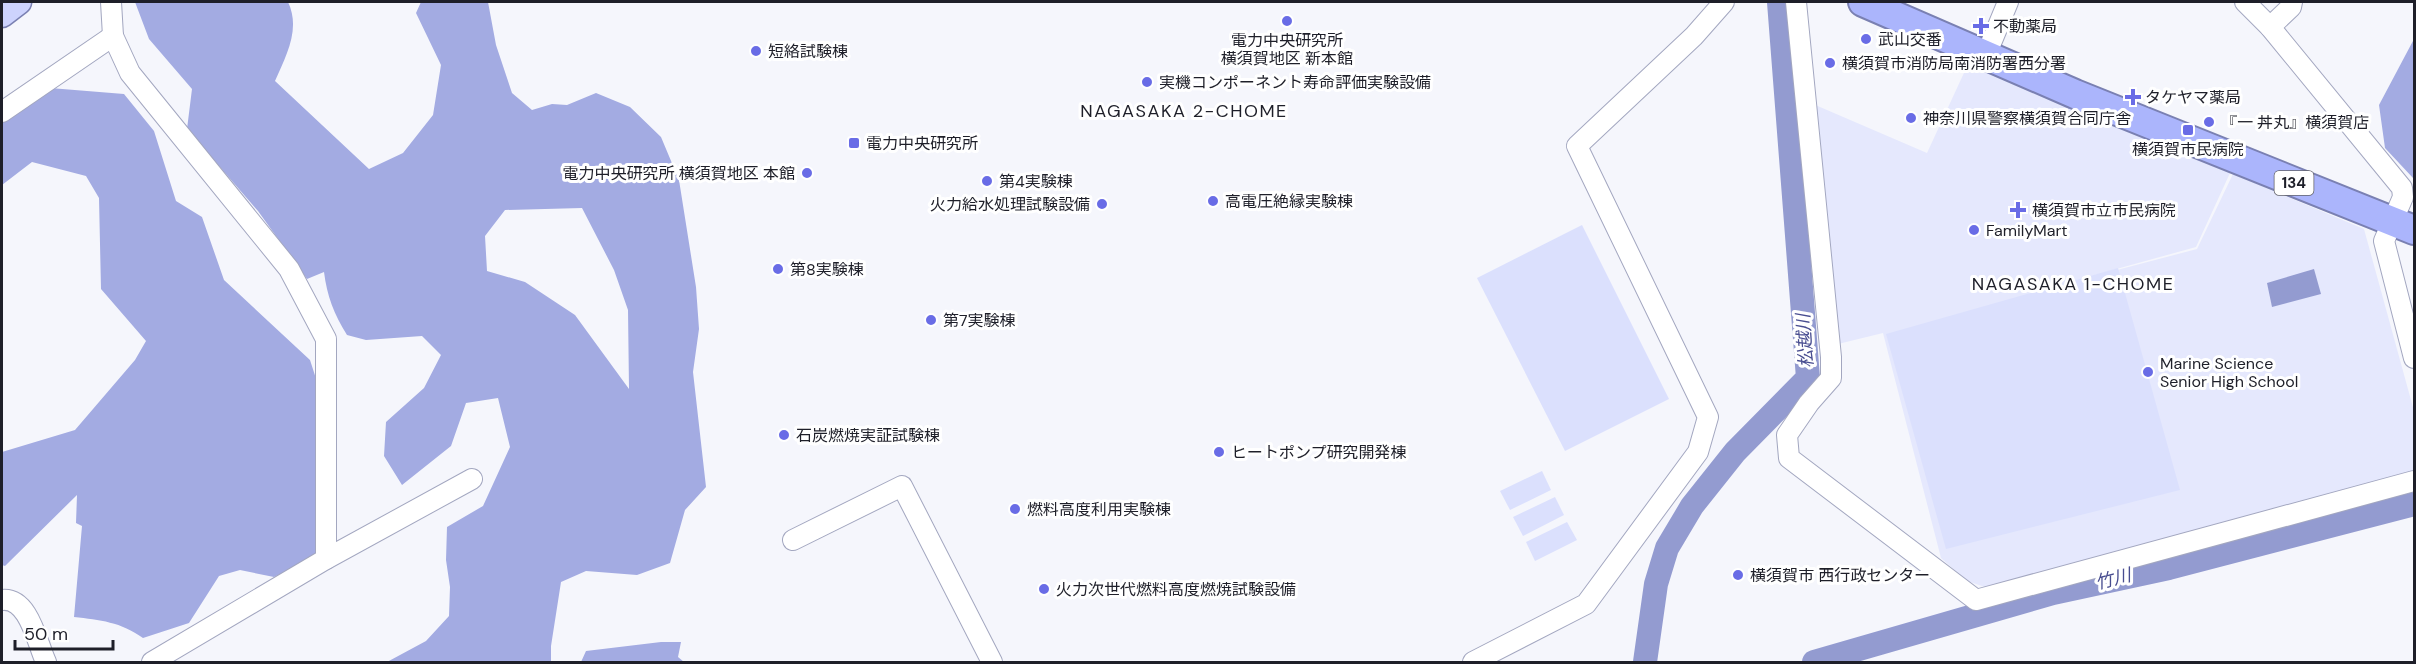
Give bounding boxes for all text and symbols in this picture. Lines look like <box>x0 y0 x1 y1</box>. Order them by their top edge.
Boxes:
marker: 電力中央研究所 横須賀地区 新本館 <box>1280 14 1294 28</box>
place label: 不動薬局 <box>1993 16 2057 37</box>
marker: 不動薬局 <box>1974 19 1988 33</box>
place label: 武山交番 <box>1878 29 1942 50</box>
place label: 電力中央研究所 横須賀地区 新本館 <box>1221 30 1353 69</box>
marker: 武山交番 <box>1859 32 1873 46</box>
place label: 短絡試験棟 <box>768 41 848 62</box>
marker: 短絡試験棟 <box>749 44 763 58</box>
place label: 横須賀市消防局南消防署西分署 <box>1842 53 2066 74</box>
marker: 横須賀市消防局南消防署西分署 <box>1823 56 1837 70</box>
place label: 実機コンポーネント寿命評価実験設備 <box>1159 72 1431 93</box>
marker: 実機コンポーネント寿命評価実験設備 <box>1140 75 1154 89</box>
place label: タケヤマ薬局 <box>2145 87 2241 108</box>
marker: タケヤマ薬局 <box>2126 90 2140 104</box>
district label: NAGASAKA 2-CHOME <box>1080 99 1288 123</box>
place label: 神奈川県警察横須賀合同庁舎 <box>1923 108 2131 129</box>
marker: 神奈川県警察横須賀合同庁舎 <box>1904 111 1918 125</box>
place label: 『一 丼丸』横須賀店 <box>2221 112 2369 133</box>
marker: 『一 丼丸』横須賀店 <box>2202 115 2216 129</box>
marker: 横須賀市民病院 <box>2181 123 2195 137</box>
place label: 電力中央研究所 <box>866 133 978 154</box>
marker: 電力中央研究所 <box>847 136 861 150</box>
place label: 横須賀市民病院 <box>2132 139 2244 160</box>
place label: 電力中央研究所 横須賀地区 本館 <box>562 163 795 184</box>
marker: 電力中央研究所 横須賀地区 本館 <box>800 166 814 180</box>
place label: 第4実験棟 <box>999 171 1073 192</box>
road number: 134 <box>2274 171 2314 195</box>
marker: 第4実験棟 <box>980 174 994 188</box>
place label: 高電圧絶縁実験棟 <box>1225 191 1353 212</box>
place label: 火力給水処理試験設備 <box>930 194 1090 215</box>
marker: 高電圧絶縁実験棟 <box>1206 194 1220 208</box>
marker: 火力給水処理試験設備 <box>1095 197 1109 211</box>
place label: 横須賀市立市民病院 <box>2032 200 2176 221</box>
marker: 横須賀市立市民病院 <box>2009 201 2027 219</box>
place label: FamilyMart <box>1986 220 2068 241</box>
marker: FamilyMart <box>1967 223 1981 237</box>
place label: 第8実験棟 <box>790 259 864 280</box>
marker: 第8実験棟 <box>771 262 785 276</box>
district label: NAGASAKA 1-CHOME <box>1972 272 2174 296</box>
place label: 第7実験棟 <box>943 310 1016 331</box>
water label: 松越川 <box>1791 311 1819 369</box>
marker: 第7実験棟 <box>924 313 938 327</box>
place label: Marine Science Senior High School <box>2160 353 2298 392</box>
marker: Marine Science Senior High School <box>2141 365 2155 379</box>
place label: 石炭燃焼実証試験棟 <box>796 425 940 446</box>
marker: 石炭燃焼実証試験棟 <box>777 428 791 442</box>
place label: ヒートポンプ研究開発棟 <box>1231 442 1407 463</box>
marker: ヒートポンプ研究開発棟 <box>1212 445 1226 459</box>
place label: 燃料高度利用実験棟 <box>1027 499 1171 520</box>
marker: 燃料高度利用実験棟 <box>1008 502 1022 516</box>
water label: 竹川 <box>2093 563 2135 595</box>
place label: 横須賀市 西行政センター <box>1750 565 1930 586</box>
marker: 横須賀市 西行政センター <box>1731 568 1745 582</box>
place label: 火力次世代燃料高度燃焼試験設備 <box>1056 579 1296 600</box>
marker: 火力次世代燃料高度燃焼試験設備 <box>1037 582 1051 596</box>
scale bar <box>15 613 112 651</box>
text: 50 m <box>24 622 68 646</box>

